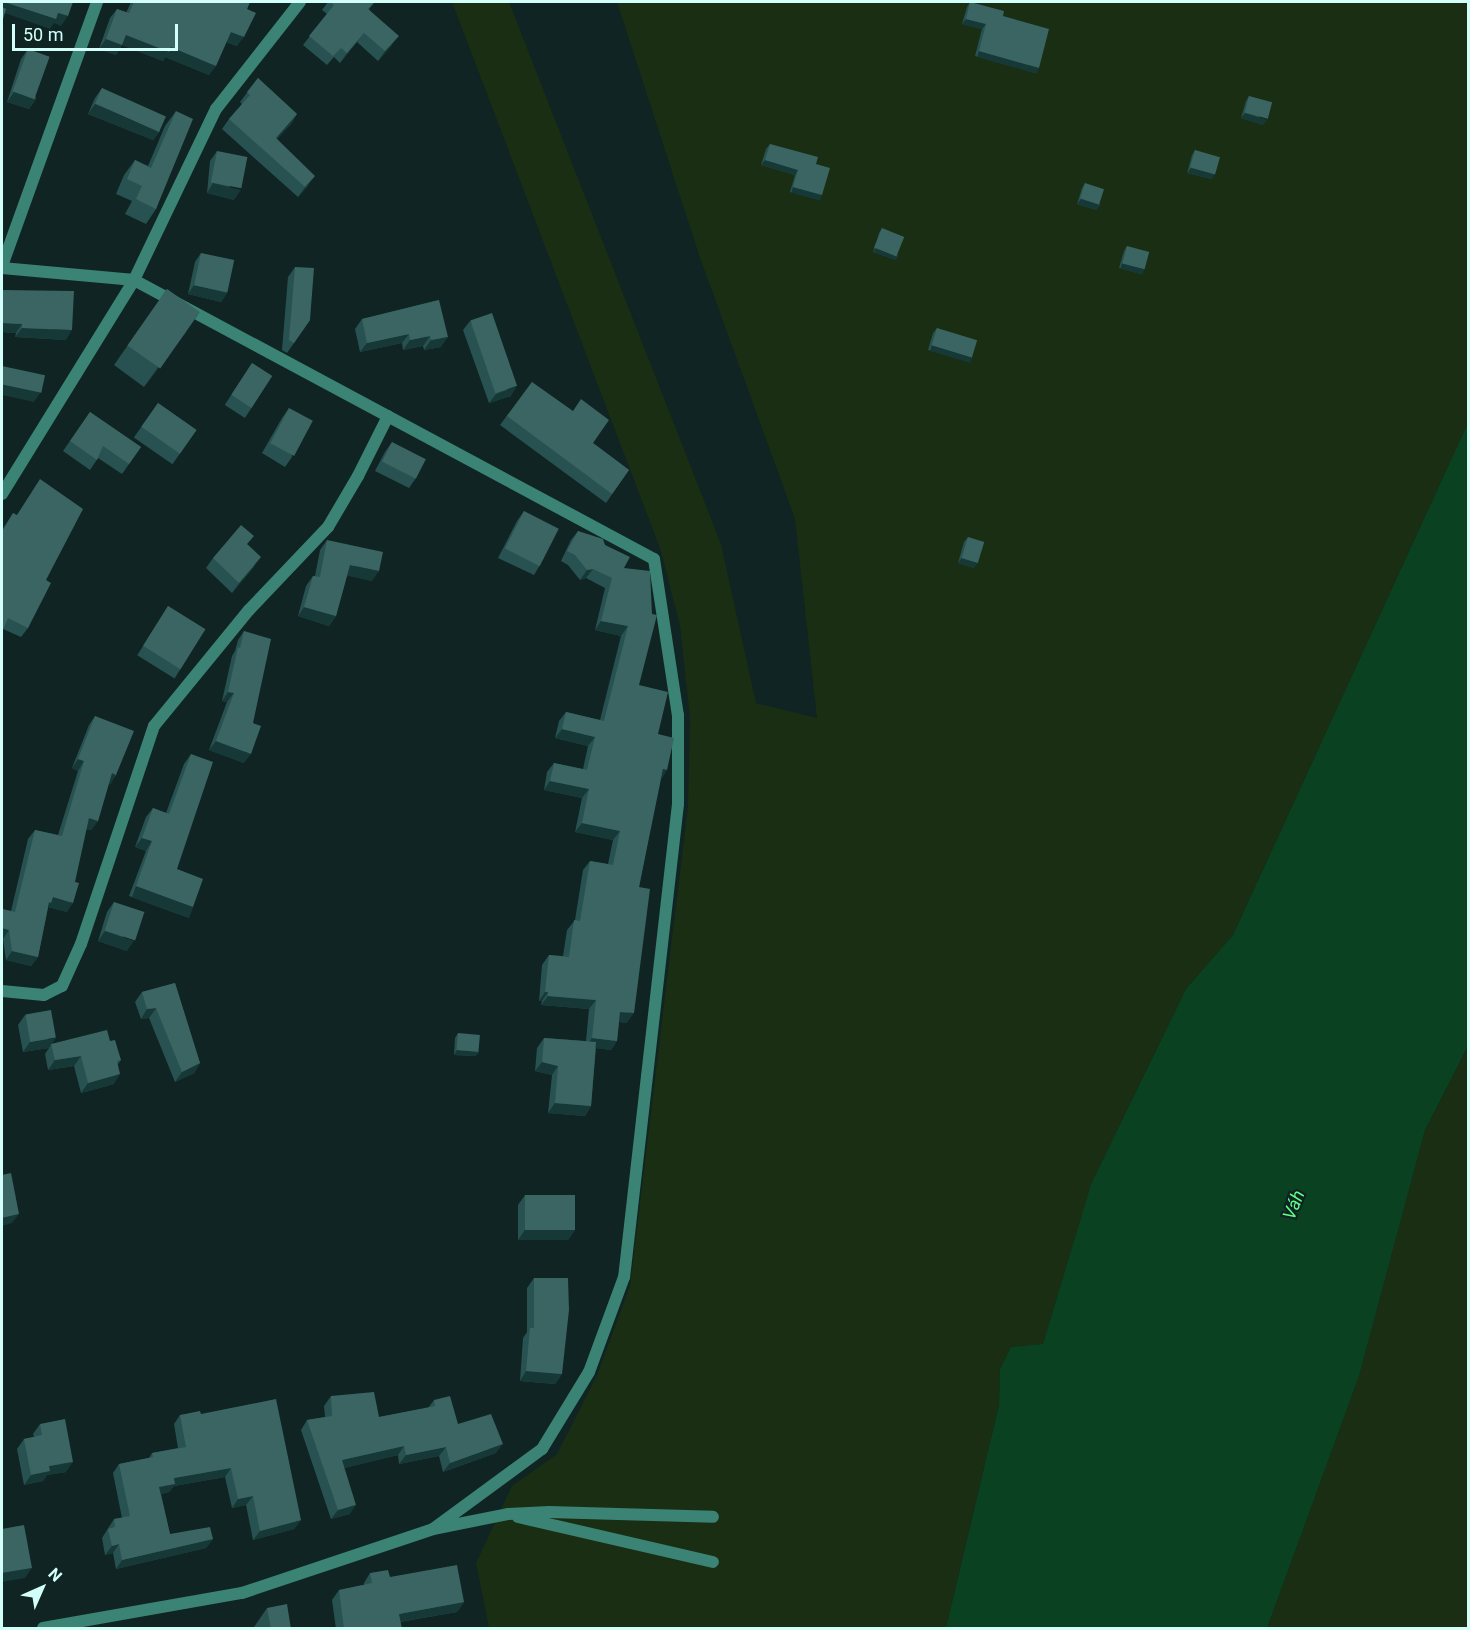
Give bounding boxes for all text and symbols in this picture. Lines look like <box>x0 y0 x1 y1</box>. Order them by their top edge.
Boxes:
scale bar <box>15 12 182 50</box>
text: 50 m <box>23 24 63 45</box>
water label: Váh <box>1278 1187 1310 1223</box>
north arrow <box>12 1558 72 1618</box>
text: N <box>44 1564 66 1586</box>

